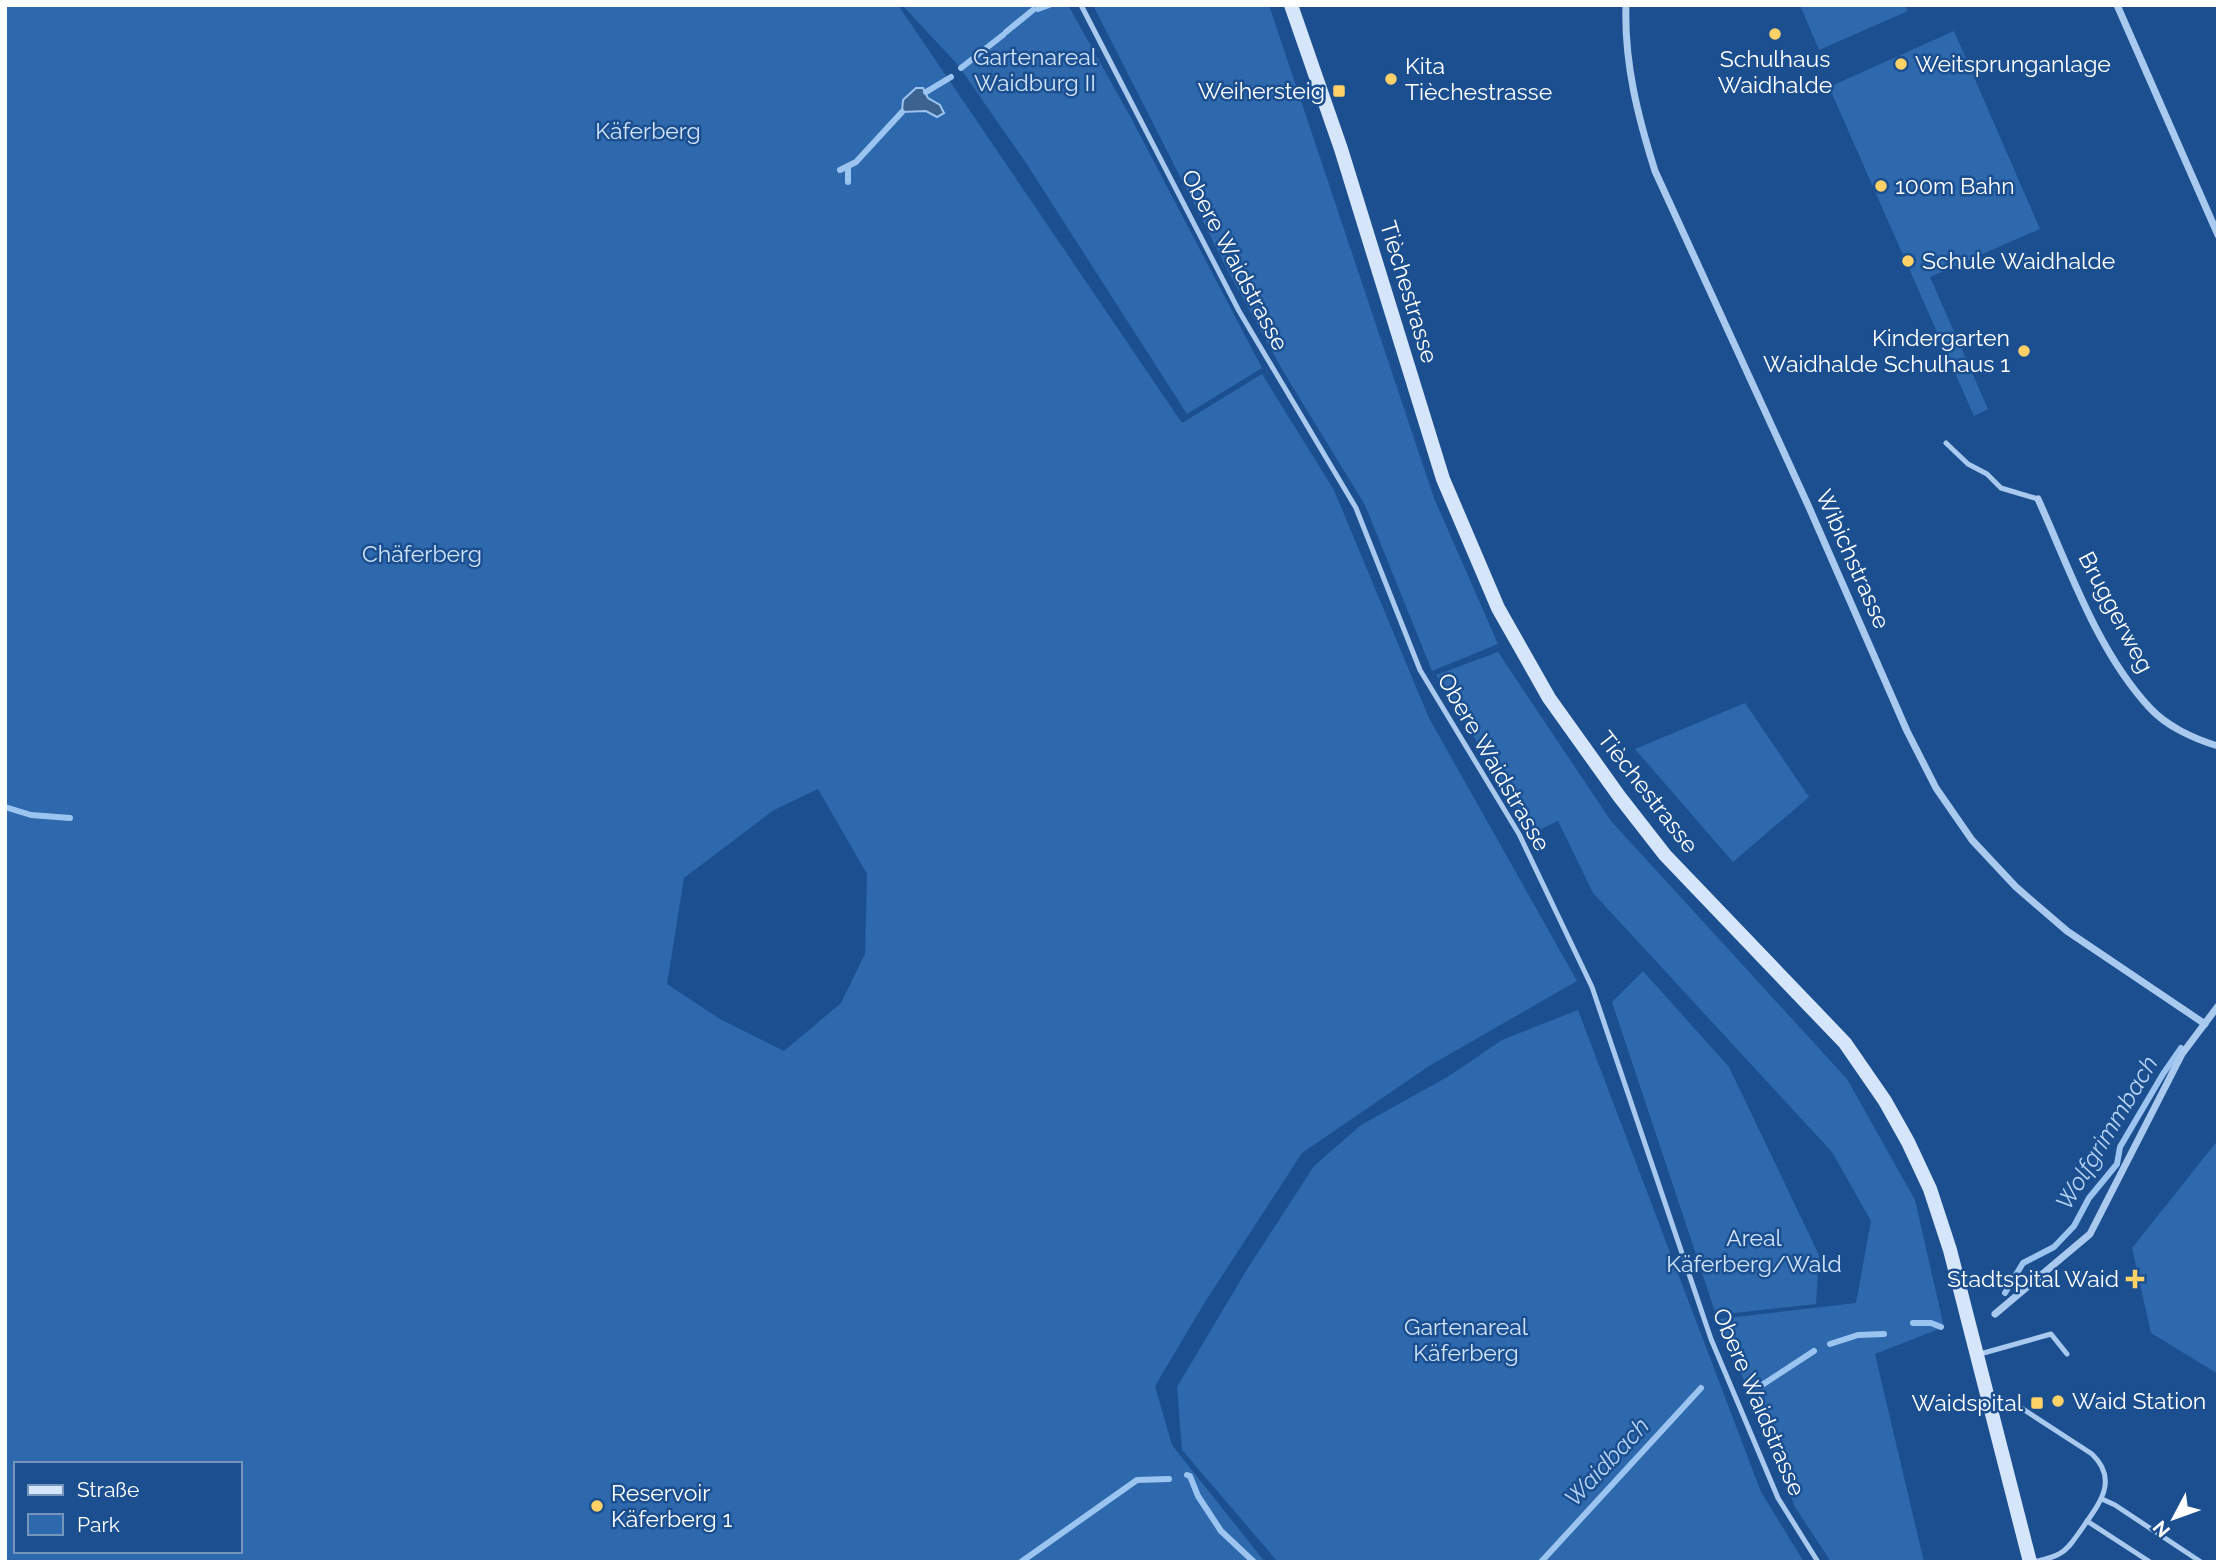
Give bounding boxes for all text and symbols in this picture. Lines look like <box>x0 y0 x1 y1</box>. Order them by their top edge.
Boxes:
marker: Schulhaus Waidhalde <box>1767 26 1783 42</box>
park label: Gartenareal Waidburg II <box>973 43 1098 96</box>
place label: Schulhaus Waidhalde <box>1718 45 1832 98</box>
place label: Weitsprunganlage <box>1915 50 2111 77</box>
place label: Kita Tièchestrasse <box>1405 52 1552 105</box>
marker: Weitsprunganlage <box>1893 56 1909 72</box>
marker: Kita Tièchestrasse <box>1383 71 1399 87</box>
place label: Weihersteig <box>1198 77 1325 104</box>
marker: Weihersteig <box>1331 83 1347 99</box>
park label: Käferberg <box>595 117 701 144</box>
street label: Obere Waidstrasse <box>1176 165 1295 355</box>
place label: 100m Bahn <box>1895 172 2015 199</box>
marker: 100m Bahn <box>1873 178 1889 194</box>
street label: Tièchestrasse <box>1375 218 1444 366</box>
place label: Schule Waidhalde <box>1922 247 2115 274</box>
marker: Schule Waidhalde <box>1900 253 1916 269</box>
place label: Kindergarten Waidhalde Schulhaus 1 <box>1763 324 2010 377</box>
marker: Kindergarten Waidhalde Schulhaus 1 <box>2016 343 2032 359</box>
street label: Wibichstrasse <box>1811 485 1896 633</box>
park label: Chäferberg <box>362 540 482 567</box>
street label: Bruggerweg <box>2073 547 2160 677</box>
street label: Obere Waidstrasse <box>1432 668 1556 856</box>
street label: Tièchestrasse <box>1592 725 1704 858</box>
water label: Wolfgrimmbach <box>2049 1051 2164 1215</box>
park label: Areal Käferberg/Wald <box>1666 1224 1842 1277</box>
place label: Stadtspital Waid <box>1947 1265 2119 1292</box>
marker: Stadtspital Waid <box>2125 1269 2145 1289</box>
street label: Obere Waidstrasse <box>1708 1304 1811 1500</box>
park label: Gartenareal Käferberg <box>1404 1313 1529 1366</box>
place label: Waid Station <box>2072 1387 2206 1414</box>
place label: Waidspital <box>1911 1389 2024 1416</box>
marker: Waid Station <box>2050 1393 2066 1409</box>
marker: Waidspital <box>2029 1395 2045 1411</box>
water label: Waidbach <box>1558 1411 1655 1512</box>
legend <box>14 1462 242 1553</box>
text: Straße <box>77 1477 139 1502</box>
place label: Reservoir Käferberg 1 <box>611 1479 733 1532</box>
north arrow <box>2139 1483 2209 1553</box>
marker: Reservoir Käferberg 1 <box>589 1498 605 1514</box>
text: Park <box>77 1512 120 1537</box>
text: N <box>2148 1516 2174 1542</box>

